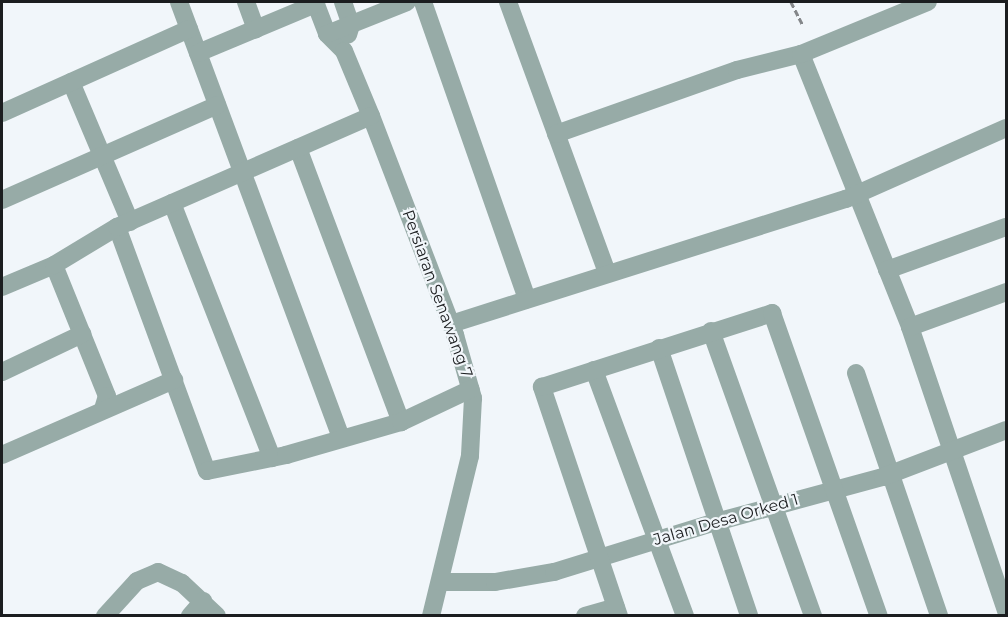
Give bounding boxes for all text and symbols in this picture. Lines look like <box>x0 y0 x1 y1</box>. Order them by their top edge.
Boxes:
street label: Persiaran Senawang 7 <box>398 207 476 381</box>
street label: Jalan Desa Orked 1 <box>651 490 801 550</box>

